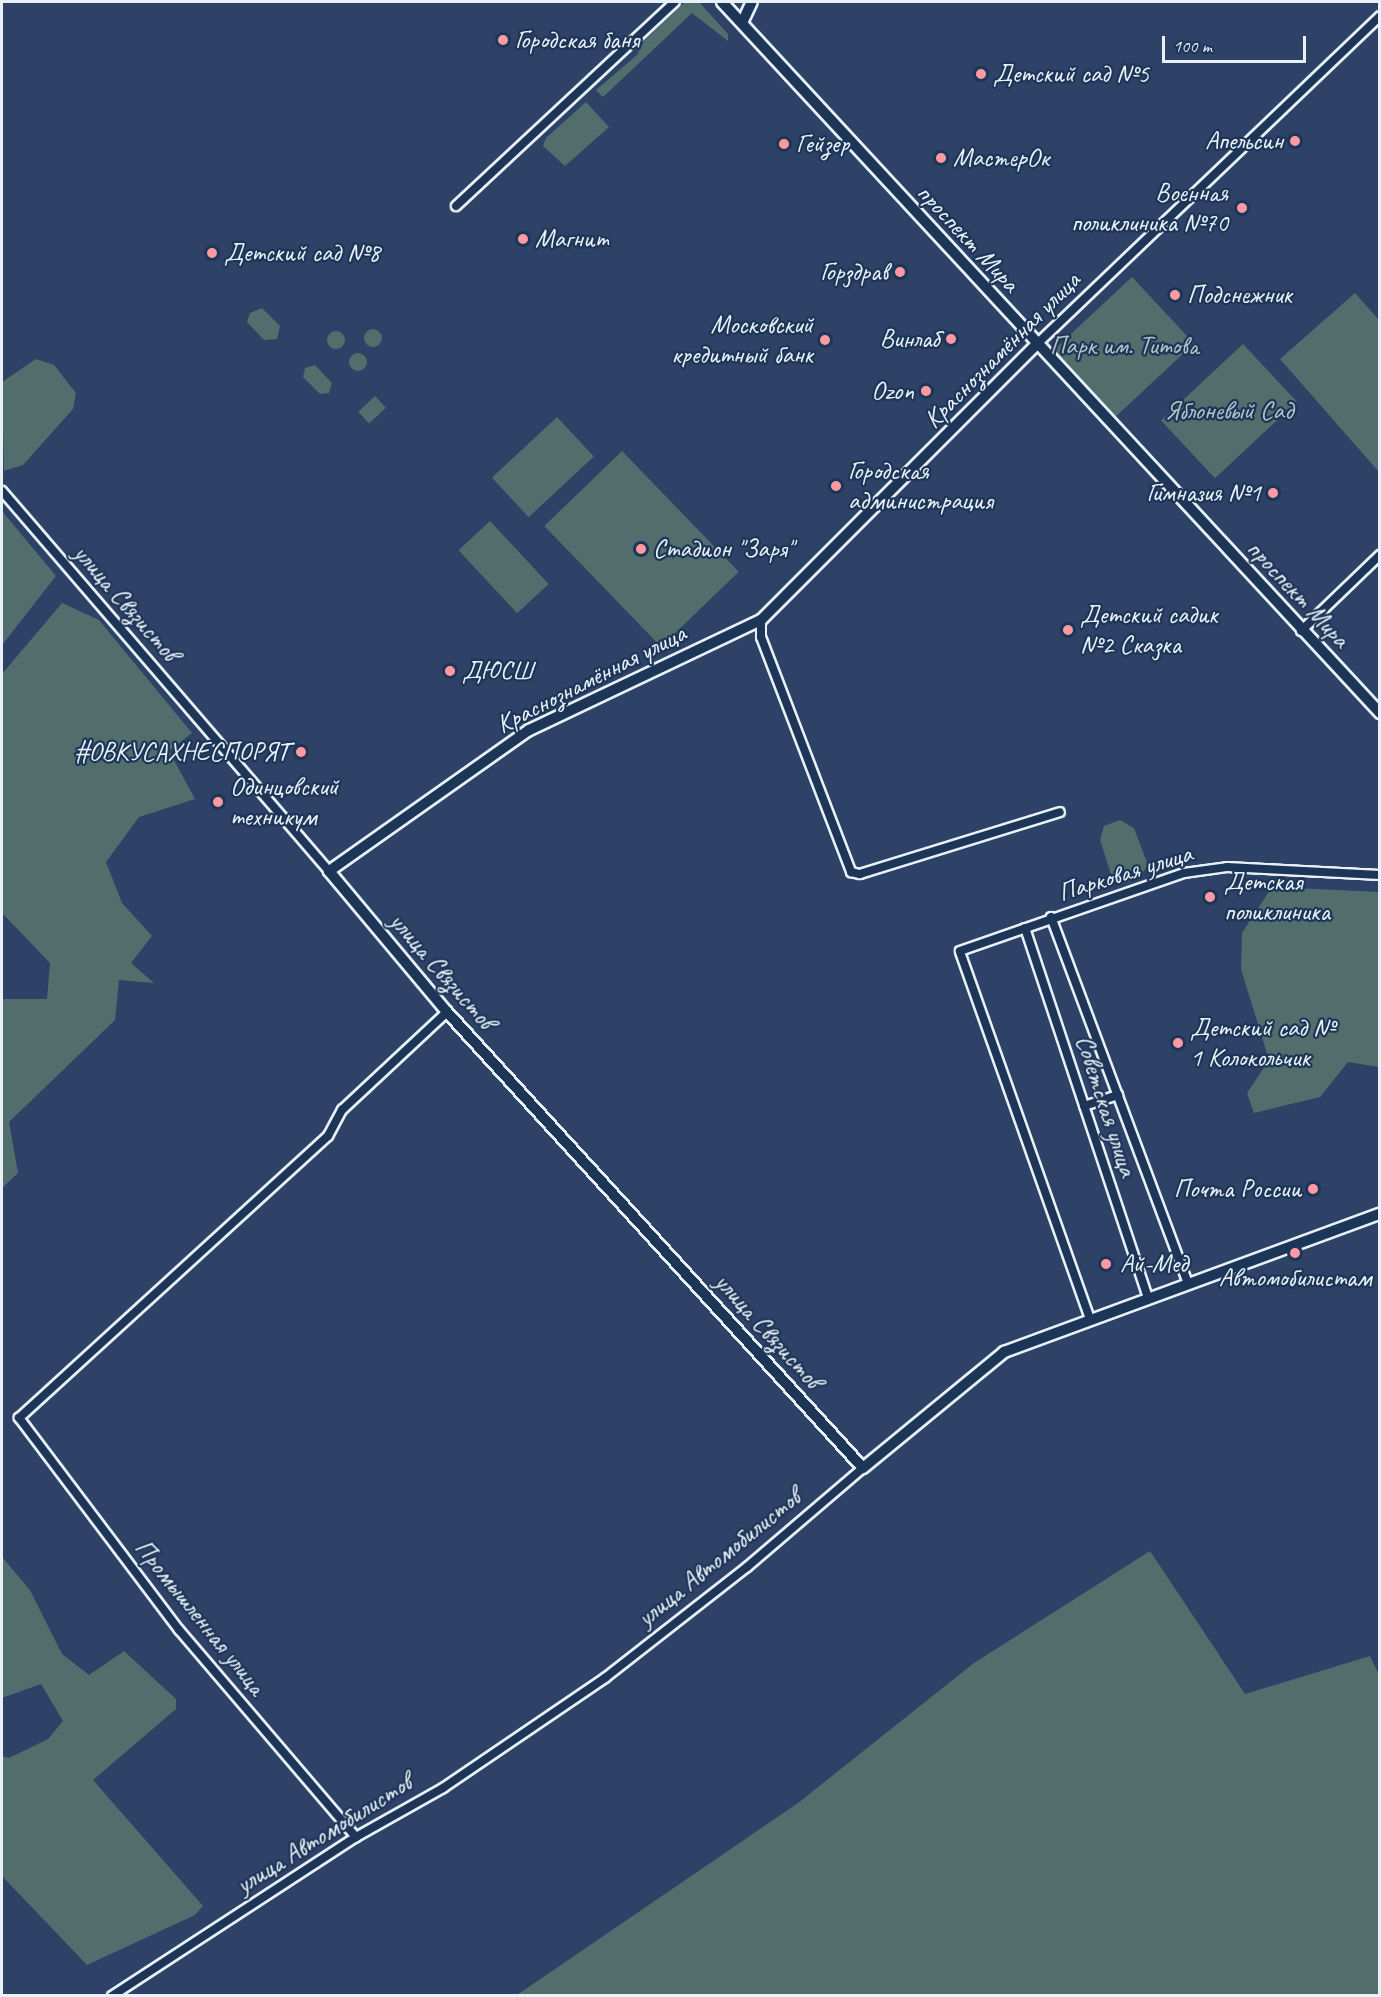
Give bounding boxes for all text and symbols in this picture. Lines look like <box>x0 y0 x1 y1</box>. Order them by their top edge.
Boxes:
place label: Городская баня <box>515 24 640 56</box>
scale bar <box>1165 24 1309 62</box>
marker: Городская баня <box>496 33 510 47</box>
text: 100 m <box>1173 35 1212 57</box>
place label: Детский сад №5 <box>993 58 1149 90</box>
marker: Детский сад №5 <box>974 67 988 81</box>
place label: Апельсин <box>1205 125 1283 157</box>
place label: Гейзер <box>796 128 849 160</box>
marker: Апельсин <box>1288 134 1302 148</box>
marker: Гейзер <box>777 137 791 151</box>
place label: МастерОк <box>953 142 1049 174</box>
marker: МастерОк <box>934 151 948 165</box>
place label: Военная поликлиника №70 <box>1071 177 1228 238</box>
street label: проспект Мира <box>910 178 1026 298</box>
marker: Военная поликлиника №70 <box>1233 199 1251 217</box>
place label: Магнит <box>535 223 609 255</box>
marker: Магнит <box>516 232 530 246</box>
place label: Детский сад №8 <box>224 237 380 269</box>
marker: Детский сад №8 <box>205 246 219 260</box>
place label: Горздрав <box>820 256 888 288</box>
marker: Горздрав <box>893 265 907 279</box>
street label: Краснознамённая улица <box>917 265 1087 435</box>
place label: Подснежник <box>1187 279 1292 311</box>
marker: Подснежник <box>1168 288 1182 302</box>
place label: Московский кредитный банк <box>671 309 813 370</box>
place label: Винлаб <box>880 323 939 355</box>
park label: Парк им. Титова <box>1051 330 1197 362</box>
marker: Винлаб <box>944 332 958 346</box>
marker: Московский кредитный банк <box>818 333 832 347</box>
place label: Ozon <box>871 375 914 407</box>
marker: Ozon <box>919 384 933 398</box>
park label: Яблоневый Сад <box>1165 395 1293 427</box>
place label: Городская администрация <box>848 455 993 516</box>
place label: Гимназия №1 <box>1146 477 1261 509</box>
marker: Городская администрация <box>829 479 843 493</box>
marker: Гимназия №1 <box>1266 486 1280 500</box>
place label: Стадион "Заря" <box>653 533 793 565</box>
street label: проспект Мира <box>1240 534 1356 654</box>
street label: улица Связистов <box>67 538 185 668</box>
marker: Стадион "Заря" <box>634 542 648 556</box>
place label: Детский садик №2 Сказка <box>1080 599 1218 660</box>
street label: Краснознамённая улица <box>490 617 692 741</box>
marker: Детский садик №2 Сказка <box>1061 623 1075 637</box>
place label: ДЮСШ <box>462 655 533 687</box>
marker: ДЮСШ <box>443 664 457 678</box>
place label: #ОВКУСАХНЕСПОРЯТ <box>74 736 289 768</box>
marker: #ОВКУСАХНЕСПОРЯТ <box>294 745 308 759</box>
place label: Одинцовский техникум <box>230 771 338 832</box>
marker: Одинцовский техникум <box>211 795 225 809</box>
street label: Парковая улица <box>1054 838 1196 908</box>
place label: Детская поликлиника <box>1224 866 1330 928</box>
marker: Детская поликлиника <box>1201 888 1219 906</box>
street label: улица Связистов <box>383 906 501 1036</box>
place label: Детский сад № 1 Колокольчик <box>1190 1012 1334 1074</box>
street label: Советская улица <box>1068 1030 1144 1182</box>
marker: Детский сад № 1 Колокольчик <box>1171 1036 1185 1050</box>
place label: Почта России <box>1175 1173 1301 1205</box>
marker: Почта России <box>1306 1182 1320 1196</box>
marker: Автомобилистам <box>1288 1246 1302 1260</box>
place label: Ай-Мед <box>1120 1248 1188 1280</box>
marker: Ай-Мед <box>1097 1255 1115 1273</box>
place label: Автомобилистам <box>1219 1262 1371 1294</box>
street label: улица Связистов <box>708 1267 828 1395</box>
street label: улица Автомобилистов <box>632 1483 806 1633</box>
street label: Промышленная улица <box>127 1533 273 1701</box>
street label: улица Автомобилистов <box>231 1768 417 1900</box>

